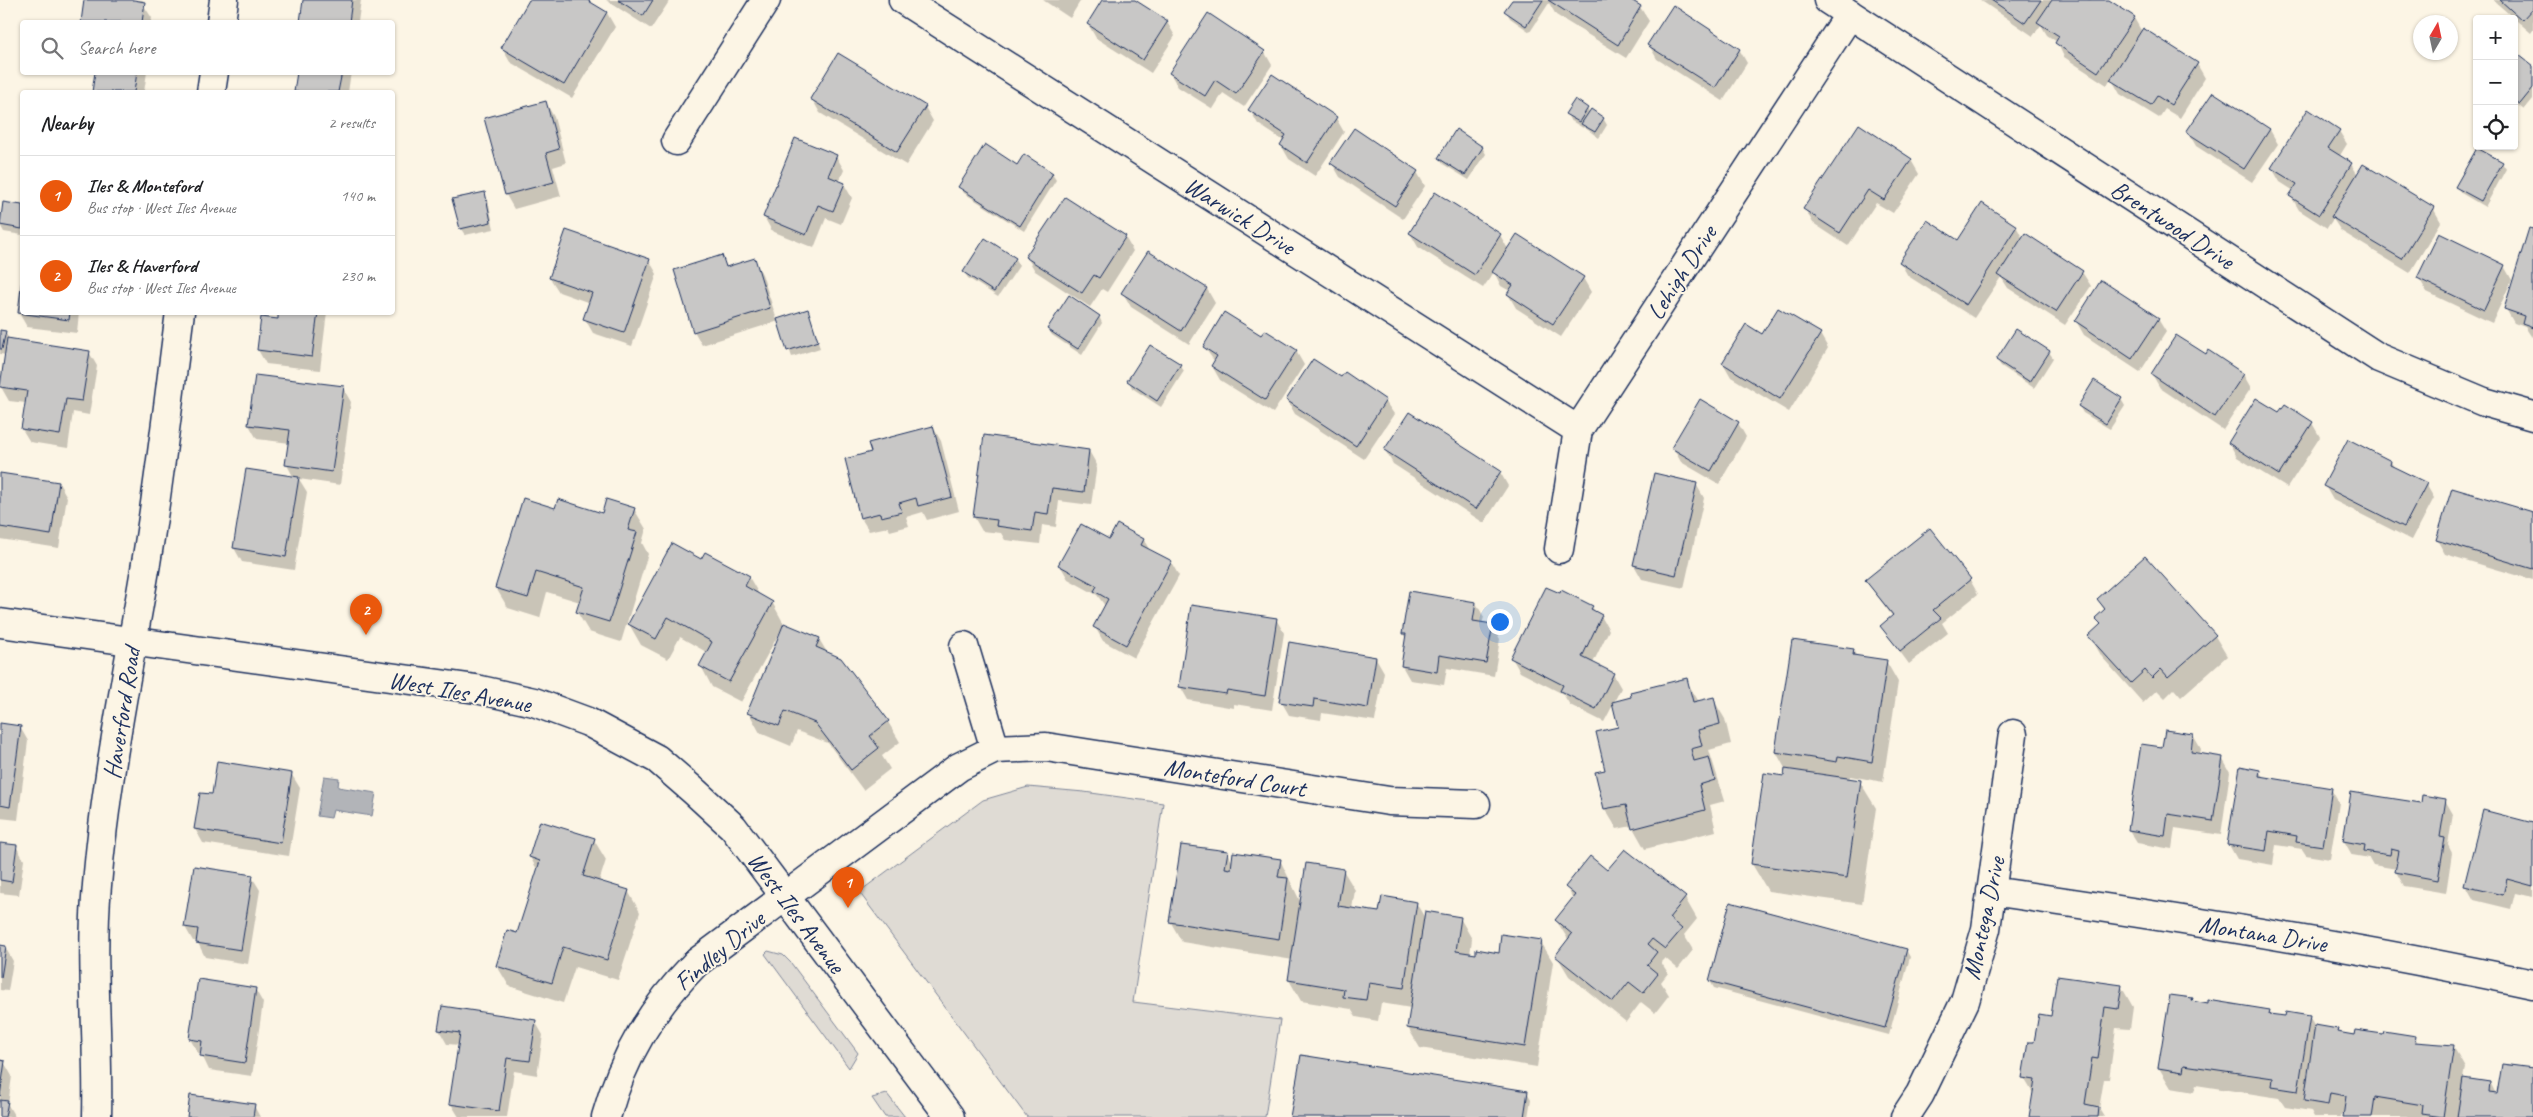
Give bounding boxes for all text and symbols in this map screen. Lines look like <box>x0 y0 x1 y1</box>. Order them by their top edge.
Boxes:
north arrow <box>2413 15 2458 60</box>
map controls <box>2473 15 2518 150</box>
button: + <box>2473 15 2518 60</box>
search box <box>20 20 395 75</box>
icon: search <box>38 34 66 62</box>
text: Search here <box>78 36 155 60</box>
button: − <box>2473 60 2518 105</box>
button: locate <box>2473 105 2518 150</box>
text: Nearby <box>40 110 93 136</box>
text: 2 results <box>328 113 375 133</box>
street label: Warwick Drive <box>1178 169 1302 263</box>
street label: Brentwood Drive <box>2105 173 2242 278</box>
text: Iles & Monteford <box>87 174 201 198</box>
text: 1 <box>52 186 60 206</box>
text: 140 m <box>341 186 375 206</box>
text: Bus stop · West Iles Avenue <box>87 198 236 218</box>
street label: Lehigh Drive <box>1640 218 1725 326</box>
text: Iles & Haverford <box>87 254 197 278</box>
text: 2 <box>52 266 60 286</box>
text: 230 m <box>341 266 375 286</box>
text: Bus stop · West Iles Avenue <box>87 278 236 298</box>
pin: 2 <box>350 594 382 635</box>
your location <box>1487 609 1513 635</box>
street label: Haverford Road <box>96 642 149 781</box>
street label: West Iles Avenue <box>386 664 535 721</box>
street label: Monteford Court <box>1162 751 1310 805</box>
street label: West Iles Avenue <box>740 846 853 981</box>
street label: Montega Drive <box>1955 852 2013 982</box>
pin: 1 <box>832 867 864 908</box>
street label: Findley Drive <box>668 902 773 998</box>
street label: Montana Drive <box>2197 908 2331 960</box>

